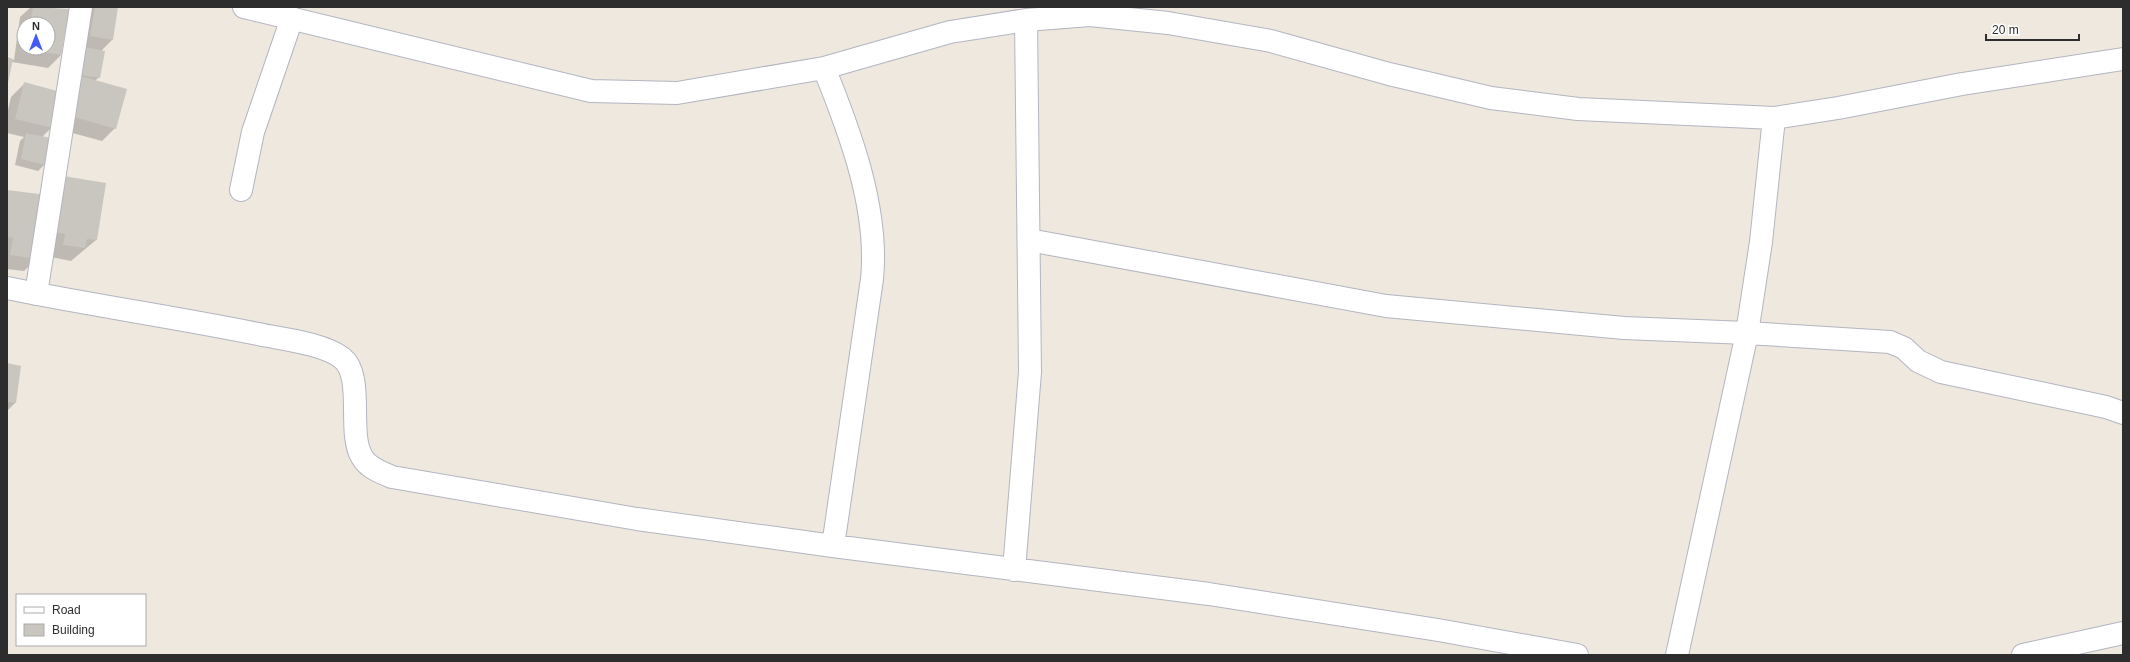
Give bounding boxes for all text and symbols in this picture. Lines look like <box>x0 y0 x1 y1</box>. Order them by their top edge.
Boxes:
north arrow <box>16 16 56 56</box>
scale bar <box>1986 16 2079 42</box>
text: N <box>32 20 40 32</box>
text: 20 m <box>1992 23 2019 37</box>
legend <box>16 594 146 646</box>
text: Road <box>52 603 81 617</box>
text: Building <box>52 623 95 637</box>

